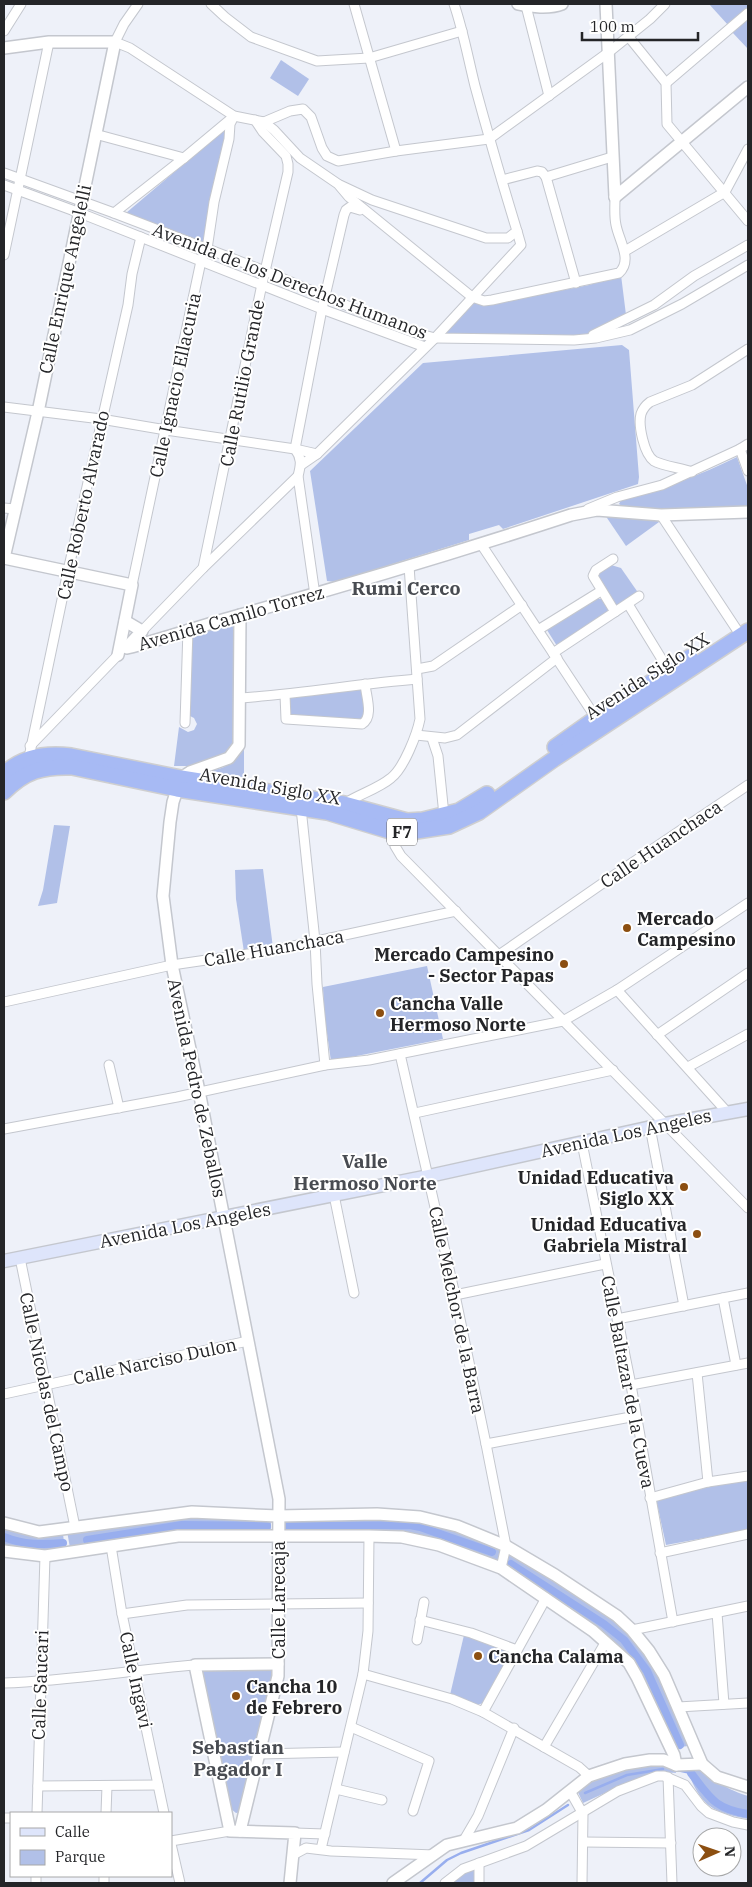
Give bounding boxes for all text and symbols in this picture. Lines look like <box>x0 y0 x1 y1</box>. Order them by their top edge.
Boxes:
scale bar <box>582 10 698 42</box>
text: 100 m <box>590 17 635 36</box>
street label: Calle Enrique Angelelli <box>34 182 96 376</box>
street label: Avenida de los Derechos Humanos <box>149 218 431 344</box>
street label: Calle Ignacio Ellacuria <box>144 290 206 480</box>
street label: Calle Rutilio Grande <box>215 298 269 468</box>
street label: Calle Roberto Alvarado <box>52 408 114 602</box>
district label: Rumi Cerco <box>352 576 460 600</box>
street label: Avenida Camilo Torrez <box>135 580 327 656</box>
street label: Avenida Siglo XX <box>581 627 713 725</box>
street label: Avenida Siglo XX <box>198 762 342 810</box>
street label: Calle Huanchaca <box>596 795 726 893</box>
road number: F7 <box>387 819 417 846</box>
place label: Mercado Campesino <box>637 907 736 951</box>
marker: Mercado Campesino <box>621 922 633 934</box>
street label: Calle Huanchaca <box>202 924 346 972</box>
place label: Mercado Campesino - Sector Papas <box>374 943 554 987</box>
marker: Mercado Campesino - Sector Papas <box>558 958 570 970</box>
street label: Avenida Pedro de Zeballos <box>163 976 231 1200</box>
place label: Cancha Valle Hermoso Norte <box>390 992 526 1036</box>
marker: Cancha Valle Hermoso Norte <box>374 1007 386 1019</box>
street label: Avenida Los Angeles <box>539 1104 713 1162</box>
district label: Valle Hermoso Norte <box>293 1149 437 1195</box>
place label: Unidad Educativa Siglo XX <box>517 1166 674 1210</box>
marker: Unidad Educativa Siglo XX <box>678 1181 690 1193</box>
street label: Avenida Los Angeles <box>97 1197 273 1253</box>
street label: Calle Melchor de la Barra <box>424 1204 490 1416</box>
place label: Unidad Educativa Gabriela Mistral <box>530 1213 687 1257</box>
marker: Unidad Educativa Gabriela Mistral <box>691 1228 703 1240</box>
street label: Calle Baltazar de la Cueva <box>596 1274 660 1491</box>
street label: Calle Nicolas del Campo <box>15 1290 79 1494</box>
street label: Calle Narciso Dulon <box>71 1332 239 1390</box>
street label: Calle Larecaja <box>267 1541 290 1659</box>
street label: Calle Saucari <box>27 1629 53 1740</box>
street label: Calle Ingavi <box>115 1630 158 1731</box>
place label: Cancha Calama <box>488 1645 624 1668</box>
marker: Cancha Calama <box>472 1650 484 1662</box>
place label: Cancha 10 de Febrero <box>246 1675 342 1719</box>
marker: Cancha 10 de Febrero <box>230 1690 242 1702</box>
district label: Sebastian Pagador I <box>192 1735 285 1781</box>
legend <box>10 1812 172 1877</box>
text: Calle <box>55 1822 90 1841</box>
north arrow <box>692 1827 742 1877</box>
text: N <box>721 1846 739 1857</box>
text: Parque <box>55 1847 105 1866</box>

